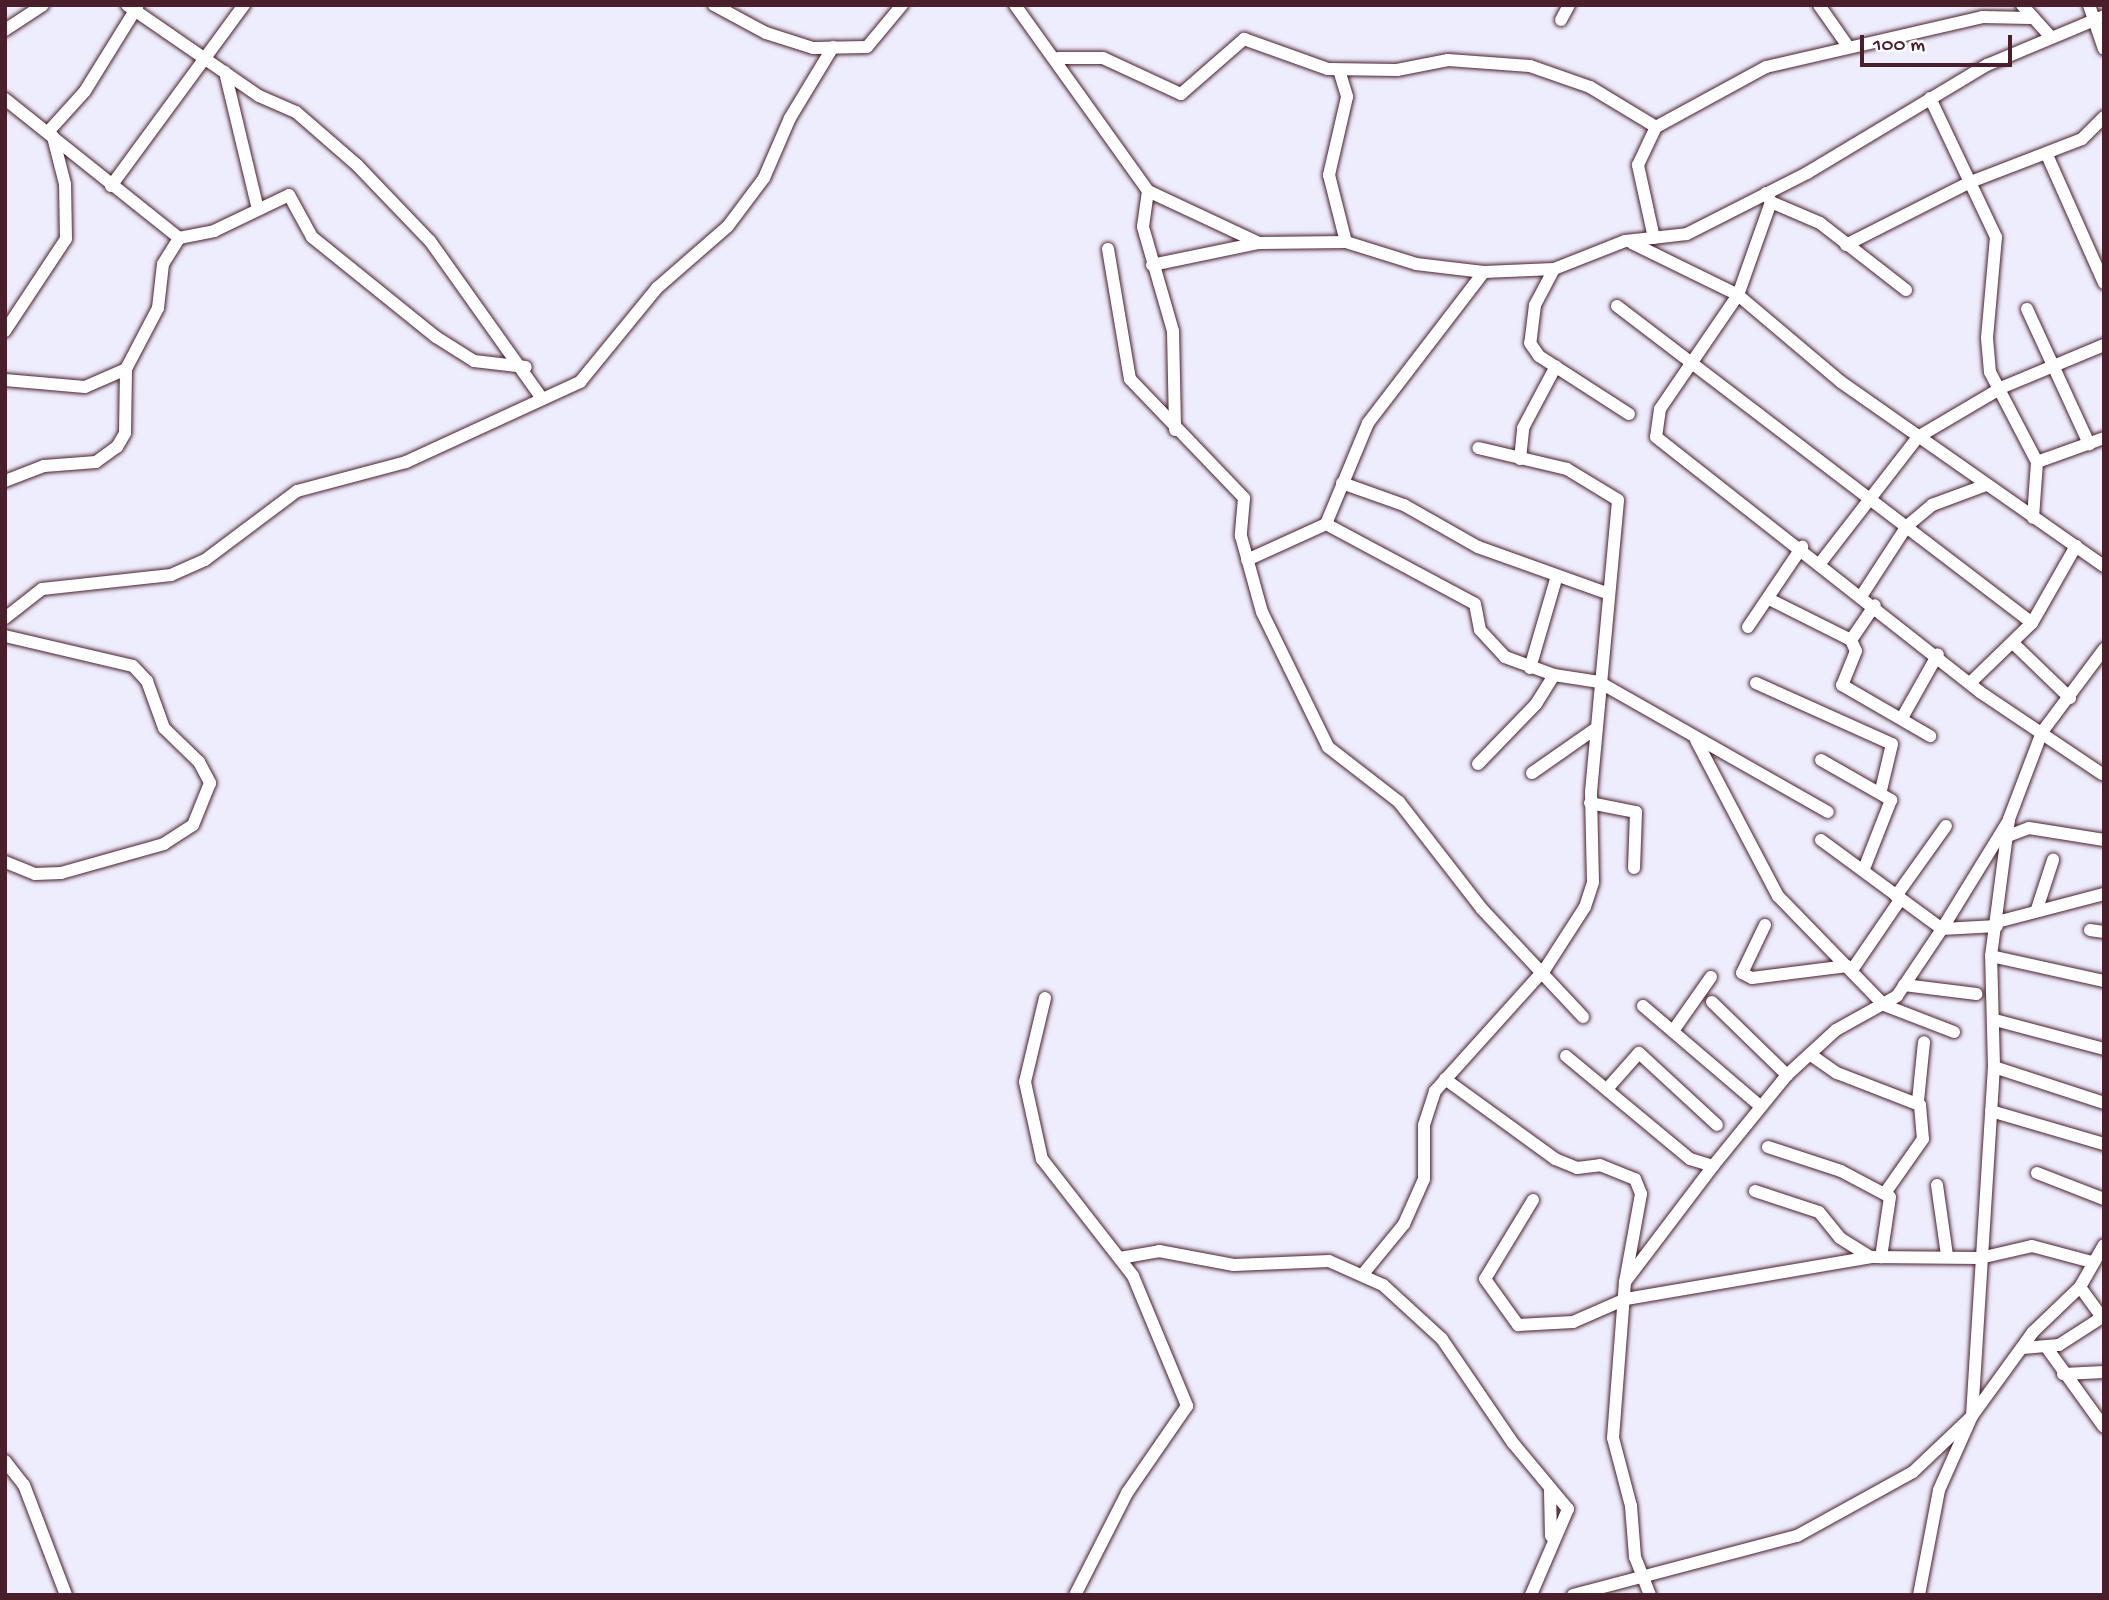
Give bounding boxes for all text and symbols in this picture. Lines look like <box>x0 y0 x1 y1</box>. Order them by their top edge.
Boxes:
scale bar <box>1864 21 2016 65</box>
text: 100 m <box>1873 34 1925 59</box>

